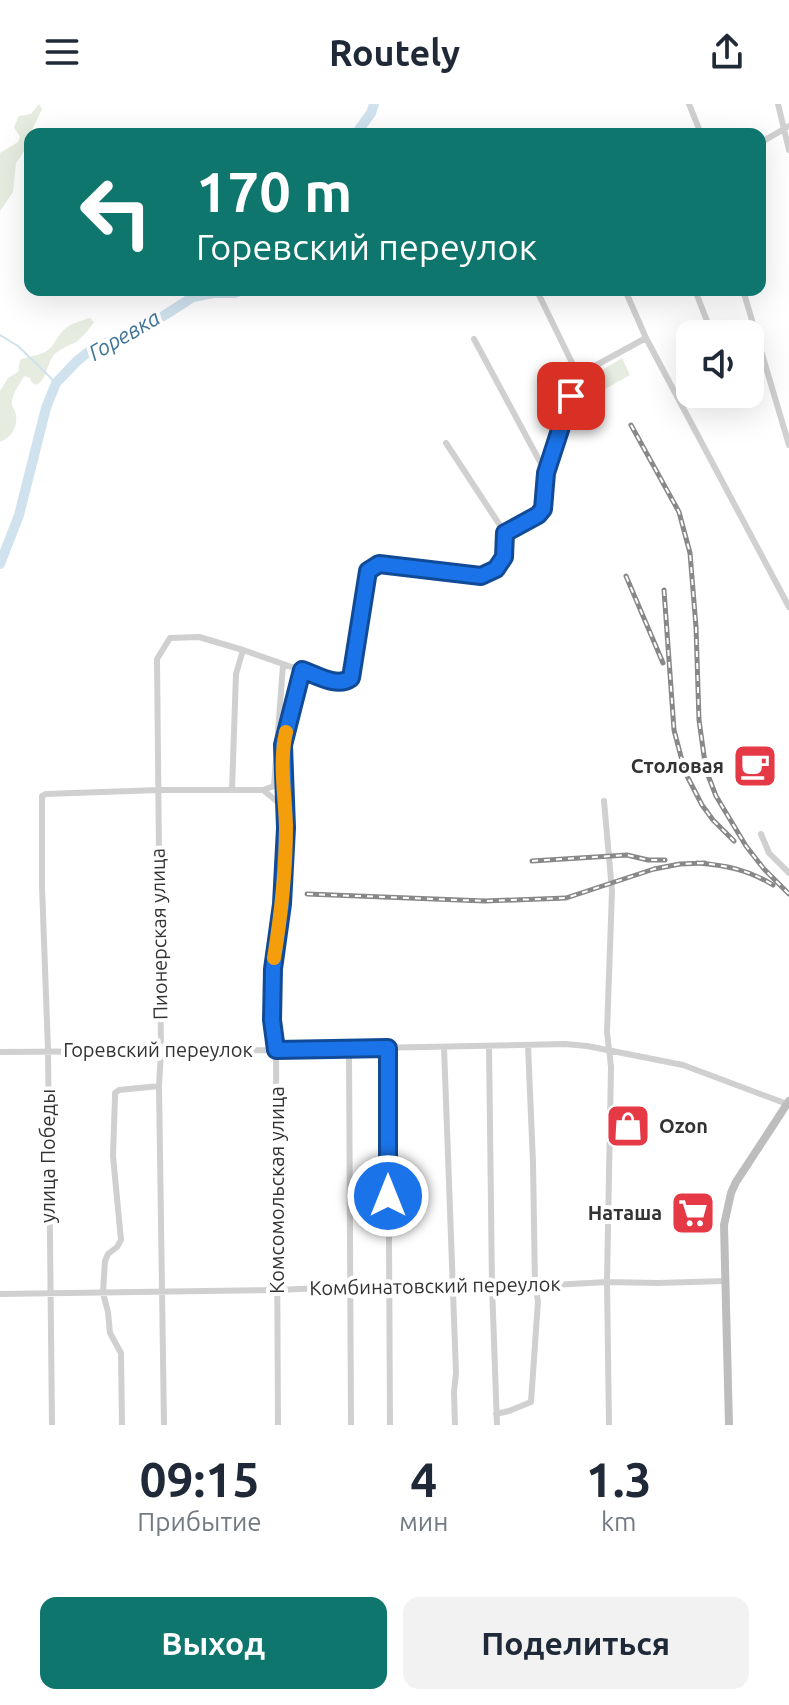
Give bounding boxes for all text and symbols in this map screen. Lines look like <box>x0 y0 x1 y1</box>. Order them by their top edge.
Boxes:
icon: menu <box>40 30 84 74</box>
icon: share <box>705 30 749 74</box>
text: Routely <box>329 32 460 73</box>
icon: left <box>64 160 168 264</box>
text: 170 m <box>196 160 352 223</box>
text: Горевский переулок <box>196 226 537 267</box>
water label: Горевка <box>84 304 164 365</box>
map controls <box>676 320 764 408</box>
button: sound <box>676 320 764 408</box>
pin <box>537 362 605 430</box>
icon: arrive <box>549 374 593 418</box>
cafe icon: Столовая <box>731 742 779 790</box>
place label: Столовая <box>631 754 724 777</box>
street label: Пионерская улица <box>146 848 171 1020</box>
street label: Горевский переулок <box>63 1038 253 1061</box>
street label: Комсомольская улица <box>265 1086 288 1294</box>
street label: улица Победы <box>36 1089 59 1223</box>
shop icon: Ozon <box>604 1102 652 1150</box>
place label: Ozon <box>659 1114 708 1137</box>
position arrow <box>346 1154 430 1238</box>
supermarket icon: Наташа <box>669 1189 717 1237</box>
place label: Наташа <box>588 1201 662 1224</box>
street label: Комбинатовский переулок <box>309 1272 561 1299</box>
text: 09:15 <box>139 1452 260 1506</box>
text: 4 <box>410 1452 437 1506</box>
text: 1.3 <box>586 1452 652 1506</box>
text: Прибытие <box>137 1507 262 1536</box>
text: мин <box>399 1507 448 1536</box>
text: km <box>601 1507 636 1536</box>
button: Выход <box>40 1597 387 1689</box>
button: Поделиться <box>403 1597 749 1689</box>

